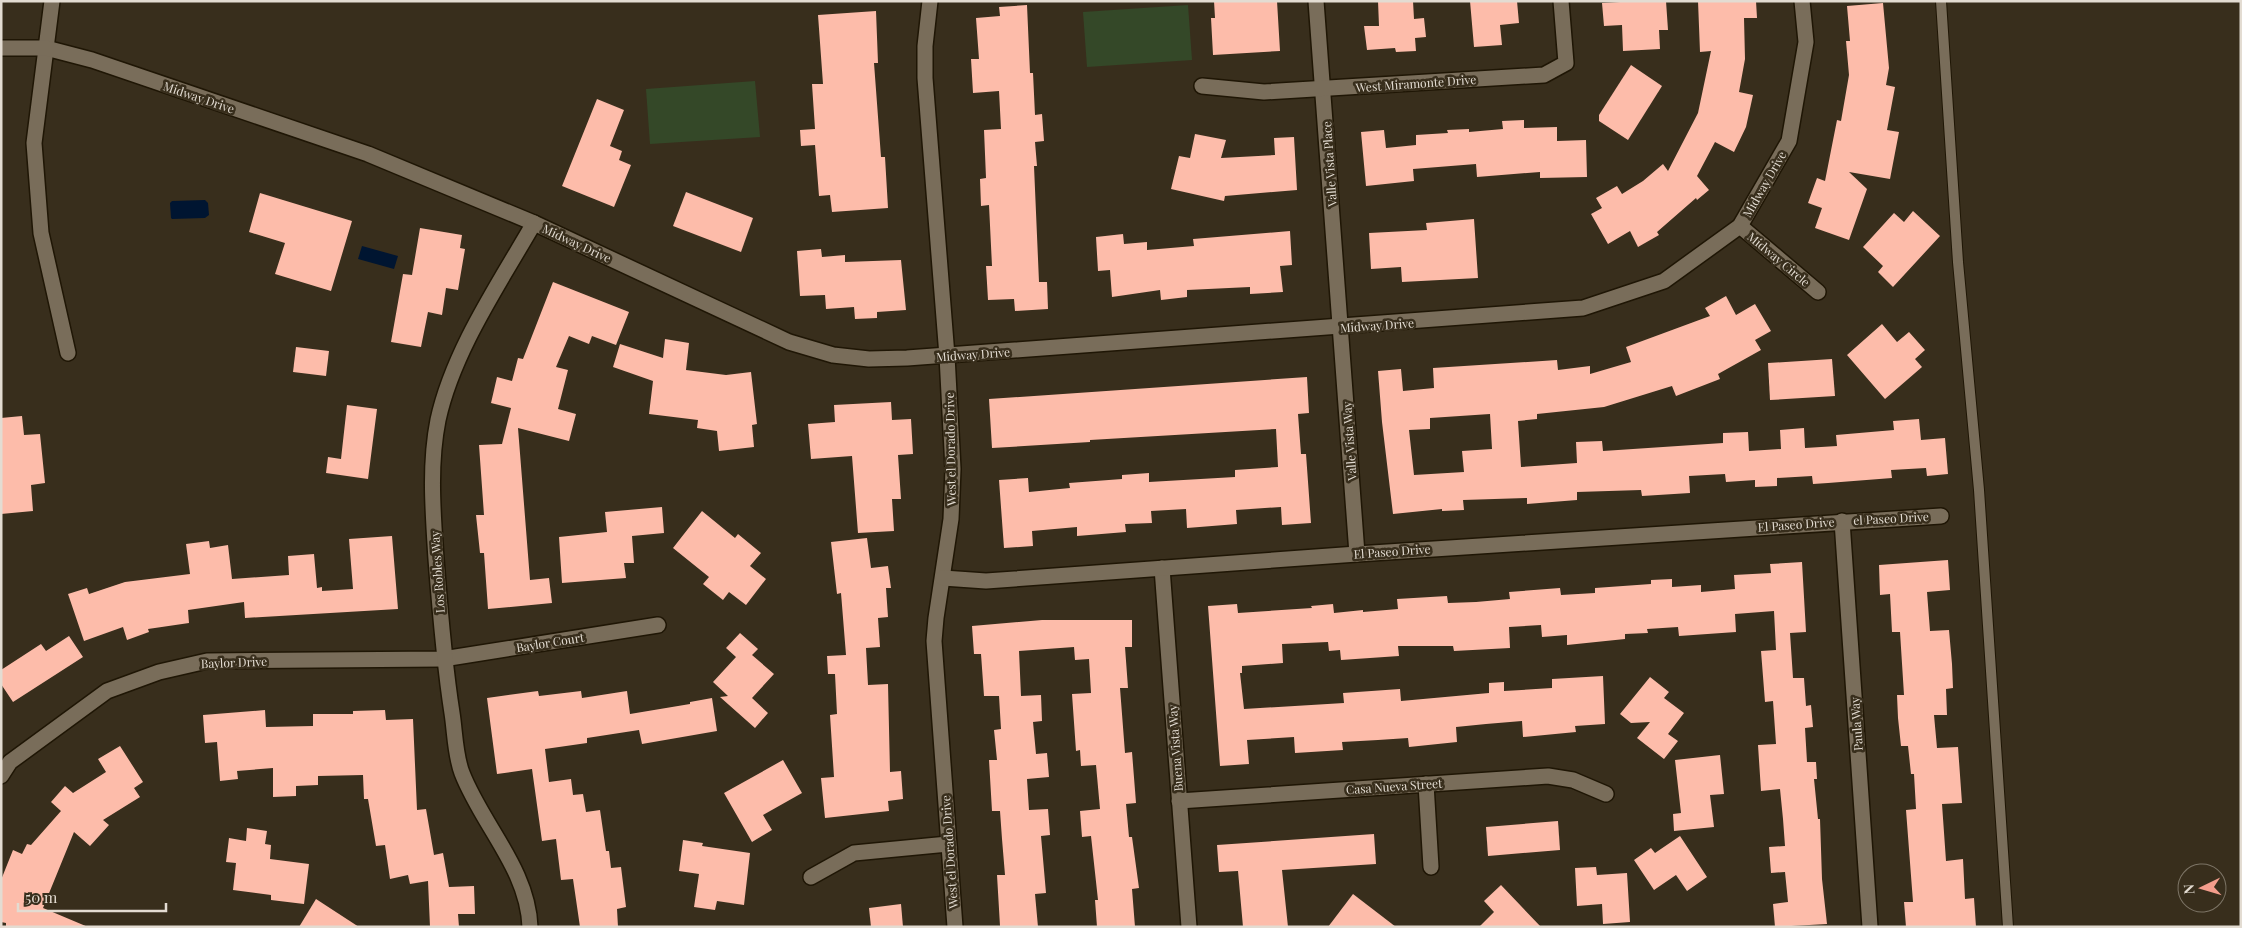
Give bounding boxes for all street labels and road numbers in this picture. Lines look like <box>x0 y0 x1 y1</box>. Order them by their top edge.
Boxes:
street label: West Miramonte Drive <box>1354 71 1477 95</box>
street label: Midway Drive <box>161 77 237 117</box>
street label: Valle Vista Place <box>1318 121 1340 208</box>
street label: Midway Drive <box>1739 148 1789 220</box>
street label: Midway Drive <box>540 220 614 266</box>
street label: Midway Circle <box>1744 228 1814 290</box>
street label: Midway Drive <box>1339 314 1415 336</box>
street label: Midway Drive <box>935 343 1011 365</box>
street label: West el Dorado Drive <box>941 392 959 507</box>
street label: Valle Vista Way <box>1338 401 1360 482</box>
street label: el Paseo Drive <box>1853 508 1929 528</box>
street label: El Paseo Drive <box>1757 513 1835 535</box>
street label: Los Robles Way <box>426 530 448 614</box>
street label: El Paseo Drive <box>1353 540 1431 562</box>
street label: Baylor Court <box>515 629 586 655</box>
street label: Baylor Drive <box>201 653 267 671</box>
street label: Paula Way <box>1846 697 1866 751</box>
street label: Buena Vista Way <box>1164 704 1186 792</box>
street label: Casa Nueva Street <box>1345 775 1443 797</box>
street label: West el Dorado Drive <box>937 795 961 910</box>

